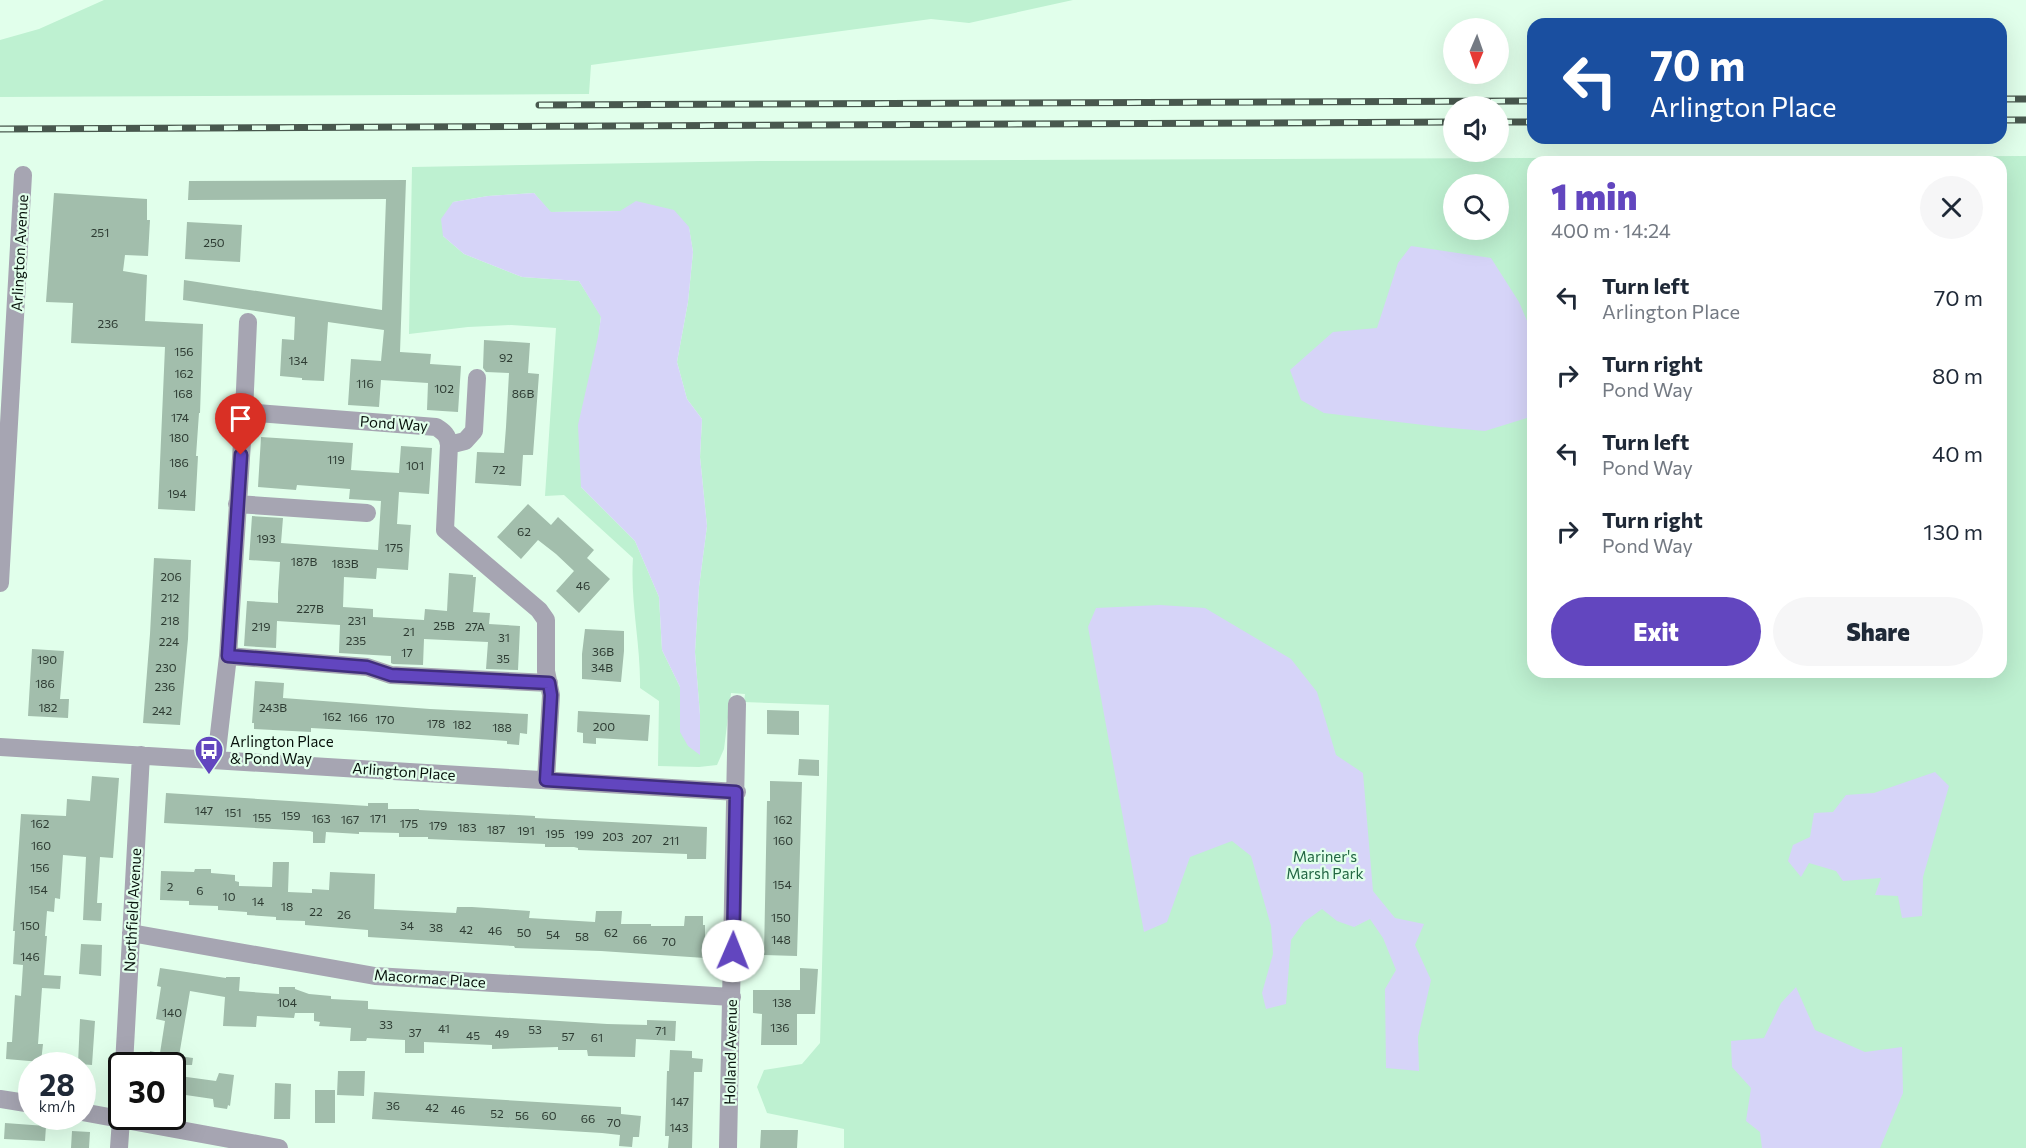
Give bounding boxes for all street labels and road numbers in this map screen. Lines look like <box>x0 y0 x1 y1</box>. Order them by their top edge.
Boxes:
street label: Arlington Avenue <box>7 194 31 312</box>
street label: Pond Way <box>359 412 429 434</box>
street label: Arlington Place <box>352 758 456 784</box>
street label: Northfield Avenue <box>120 848 144 972</box>
street label: Macormac Place <box>373 965 487 991</box>
street label: Holland Avenue <box>720 999 740 1105</box>

